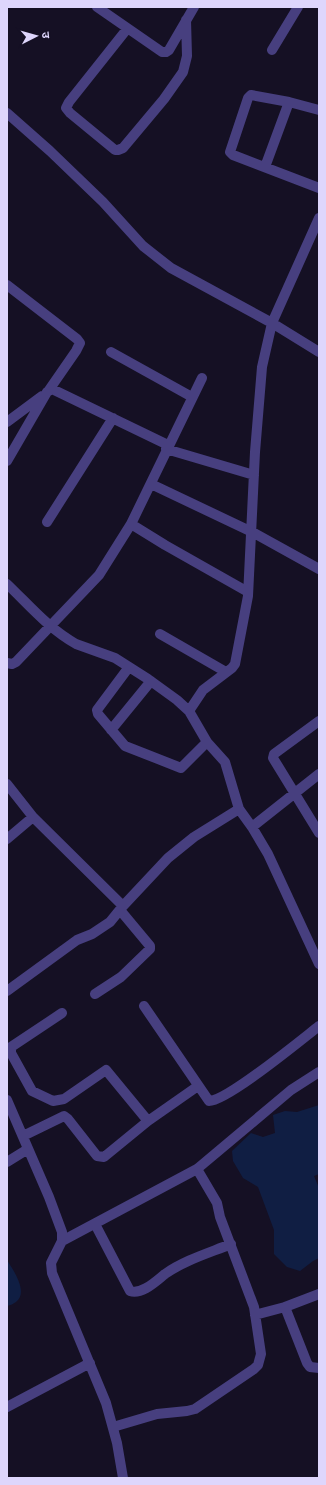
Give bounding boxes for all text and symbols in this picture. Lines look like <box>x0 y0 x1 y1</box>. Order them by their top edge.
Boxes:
north arrow <box>16 16 56 56</box>
text: उ <box>39 31 53 39</box>

